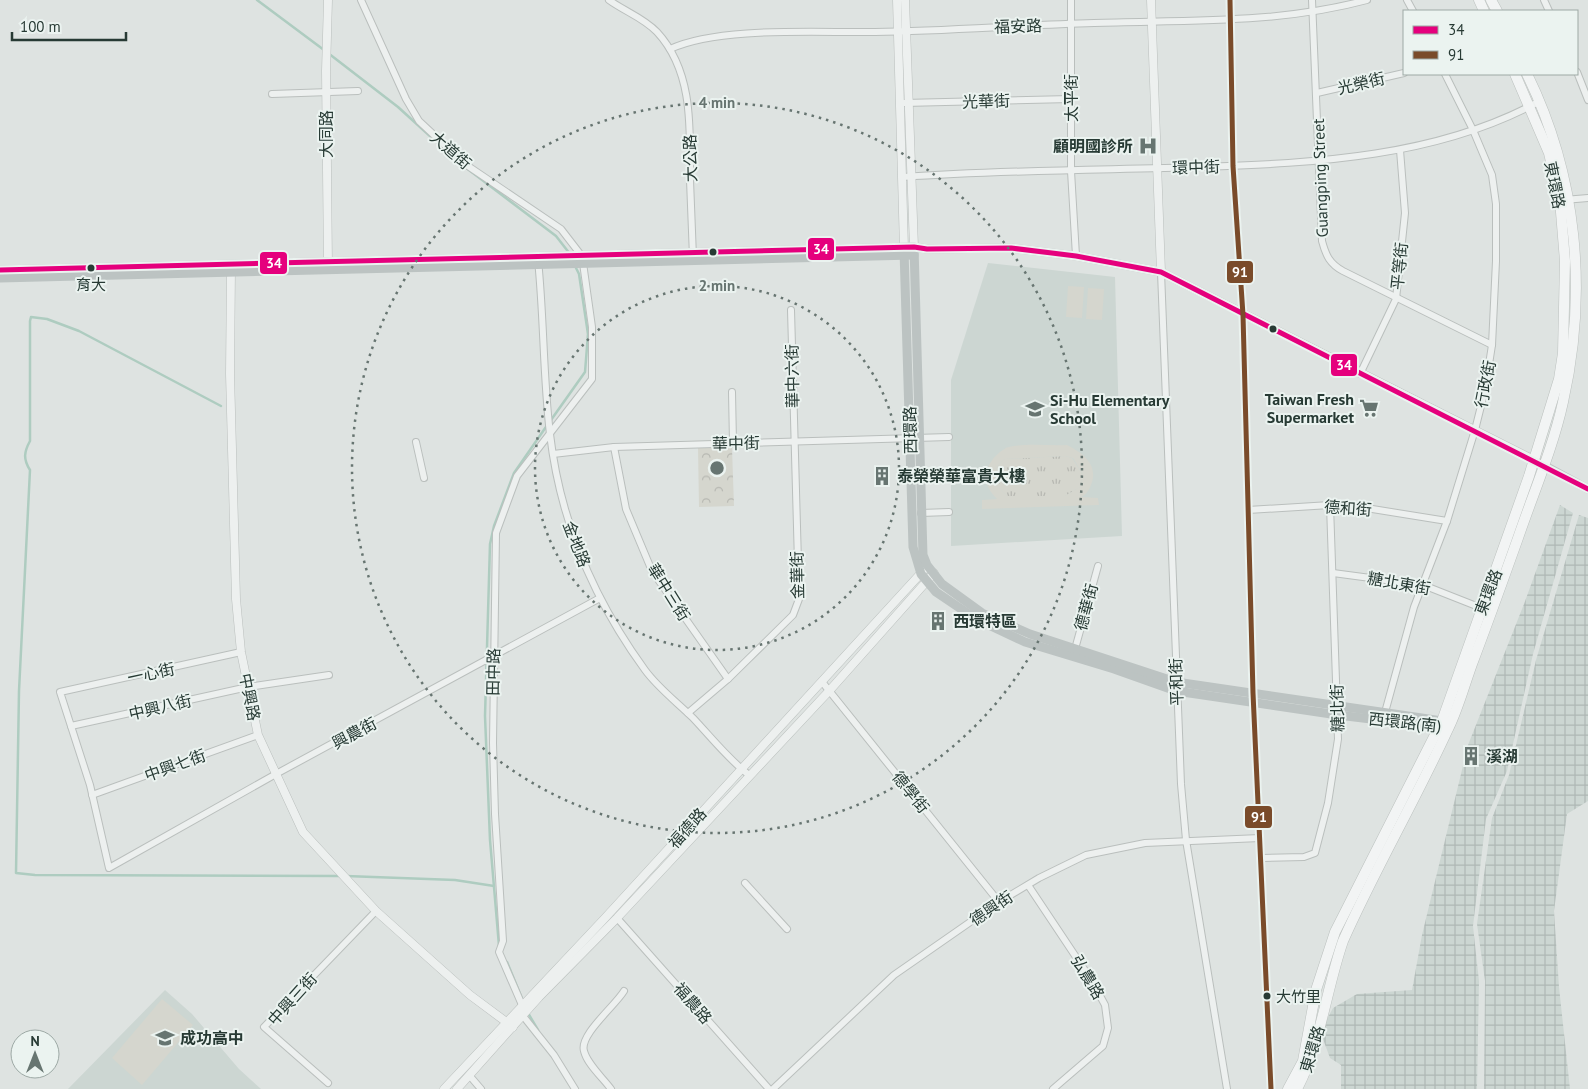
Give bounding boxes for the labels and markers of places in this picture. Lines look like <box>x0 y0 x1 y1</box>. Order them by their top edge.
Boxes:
hospital icon: 顧明國診所 <box>1137 135 1159 157</box>
place label: 顧明國診所 <box>1053 136 1133 156</box>
unlabelled marker <box>708 247 718 257</box>
marker: 育大 <box>86 263 96 273</box>
place label: 育大 <box>76 275 106 294</box>
unlabelled marker <box>1268 324 1278 334</box>
place label: Taiwan Fresh Supermarket <box>1265 389 1354 427</box>
place label: Si-Hu Elementary School <box>1050 390 1170 428</box>
supermarket icon: Taiwan Fresh Supermarket <box>1358 397 1380 419</box>
school or university icon: Si-Hu Elementary School <box>1024 398 1046 420</box>
centre of rings <box>708 459 726 477</box>
building icon: 泰榮榮華富貴大樓 <box>871 465 893 487</box>
place label: 泰榮榮華富貴大樓 <box>897 466 1025 486</box>
building icon: 西環特區 <box>927 610 949 632</box>
place label: 西環特區 <box>953 611 1017 631</box>
building icon: 溪湖 <box>1460 745 1482 767</box>
place label: 溪湖 <box>1486 746 1518 766</box>
place label: 大竹里 <box>1276 987 1321 1006</box>
marker: 大竹里 <box>1262 991 1272 1001</box>
school or university icon: 成功高中 <box>154 1027 176 1049</box>
place label: 成功高中 <box>180 1028 244 1048</box>

